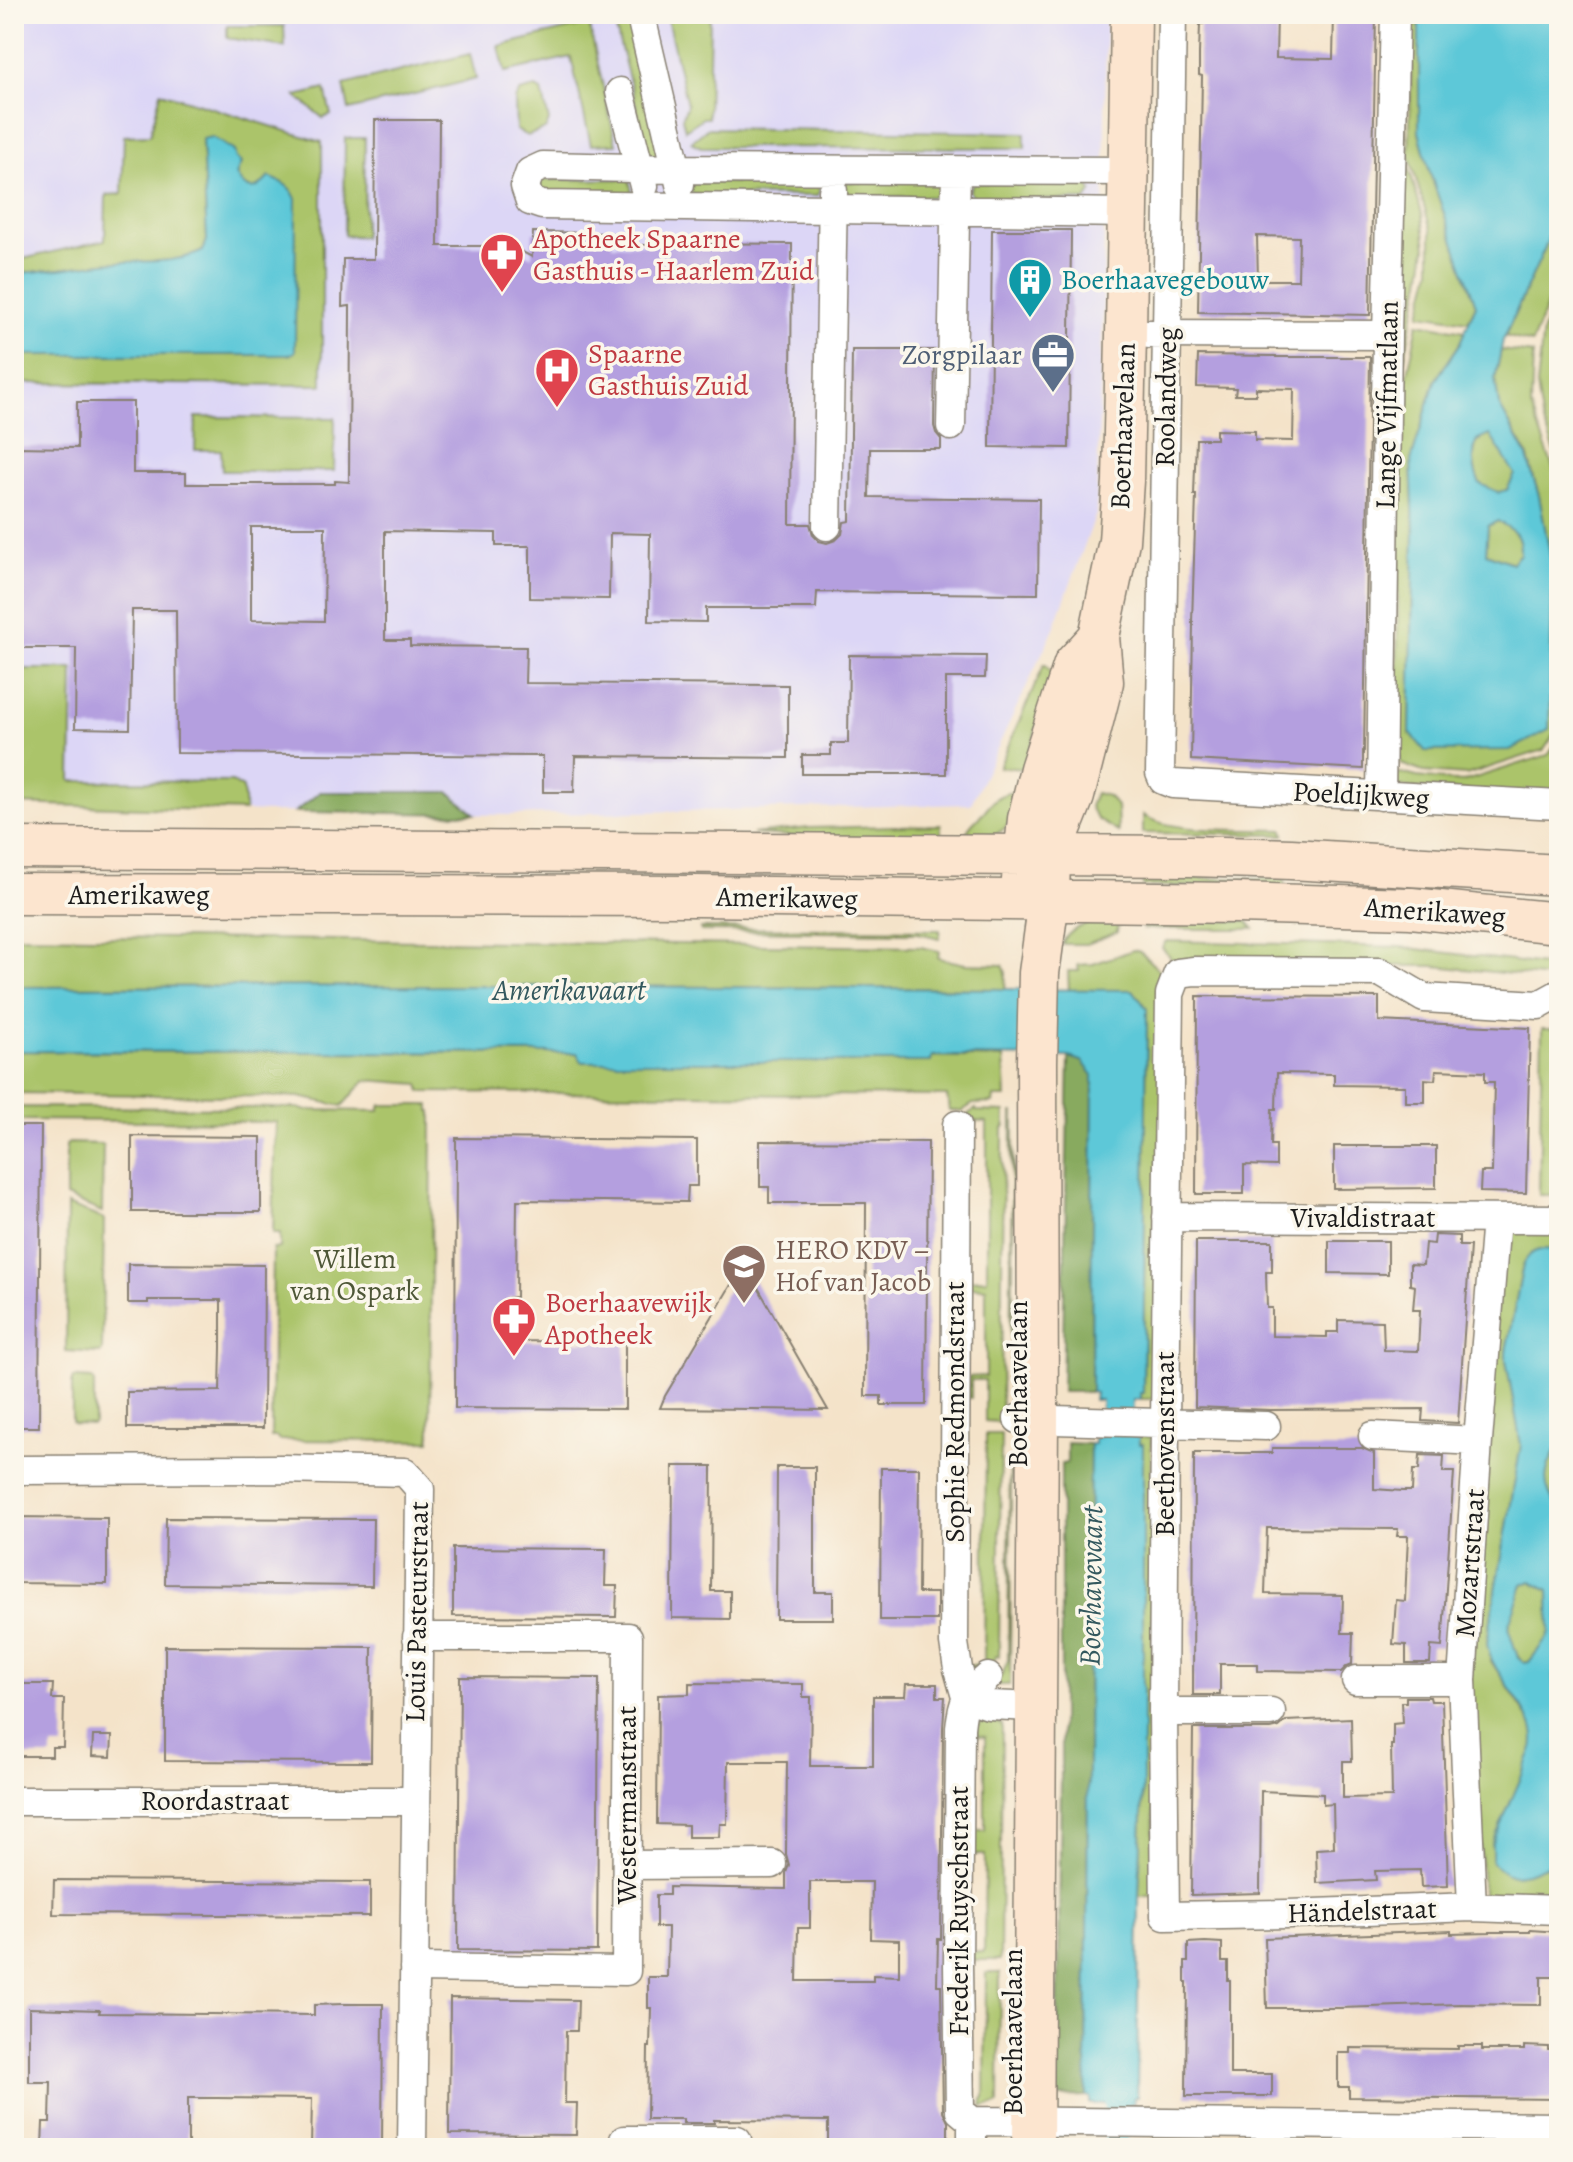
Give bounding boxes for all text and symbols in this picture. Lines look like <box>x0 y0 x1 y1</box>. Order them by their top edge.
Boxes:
place label: Apotheek Spaarne Gasthuis - Haarlem Zuid <box>532 220 815 290</box>
pharmacy icon: Apotheek Spaarne Gasthuis - Haarlem Zuid <box>478 231 526 294</box>
building icon: Boerhaavegebouw <box>1006 256 1054 319</box>
place label: Boerhaavegebouw <box>1061 261 1269 299</box>
street label: Lange Vijfmatlaan <box>1366 300 1408 510</box>
street label: Roolandweg <box>1146 327 1186 467</box>
office icon: Zorgpilaar <box>1029 331 1077 394</box>
place label: Spaarne Gasthuis Zuid <box>588 335 749 405</box>
place label: Zorgpilaar <box>902 336 1022 374</box>
street label: Boerhaavelaan <box>1101 342 1145 510</box>
hospital icon: Spaarne Gasthuis Zuid <box>533 346 581 409</box>
street label: Poeldijkweg <box>1292 772 1430 818</box>
street label: Amerikaweg <box>67 876 210 914</box>
street label: Amerikaweg <box>715 878 858 918</box>
street label: Amerikaweg <box>1362 888 1507 936</box>
water label: Amerikavaart <box>491 970 647 1010</box>
street label: Vivaldistraat <box>1290 1199 1435 1237</box>
place label: HERO KDV – Hof van Jacob <box>775 1231 931 1301</box>
park label: Willem van Ospark <box>289 1240 420 1310</box>
school or university icon: HERO KDV – Hof van Jacob <box>720 1242 768 1305</box>
street label: Sophie Redmondstraat <box>936 1281 974 1543</box>
place label: Boerhaavewijk Apotheek <box>544 1284 712 1354</box>
pharmacy icon: Boerhaavewijk Apotheek <box>490 1295 538 1358</box>
street label: Boerhaavelaan <box>999 1301 1037 1468</box>
street label: Beethovenstraat <box>1146 1351 1184 1537</box>
street label: Mozartstraat <box>1446 1487 1494 1639</box>
street label: Louis Pasteurstraat <box>396 1501 438 1723</box>
water label: Boerhavevaart <box>1070 1504 1112 1667</box>
street label: Westermanstraat <box>608 1706 646 1905</box>
street label: Roordastraat <box>141 1782 289 1820</box>
street label: Frederik Ruyschstraat <box>940 1786 978 2036</box>
street label: Händelstraat <box>1287 1889 1437 1933</box>
street label: Boerhaavelaan <box>994 1949 1032 2116</box>

